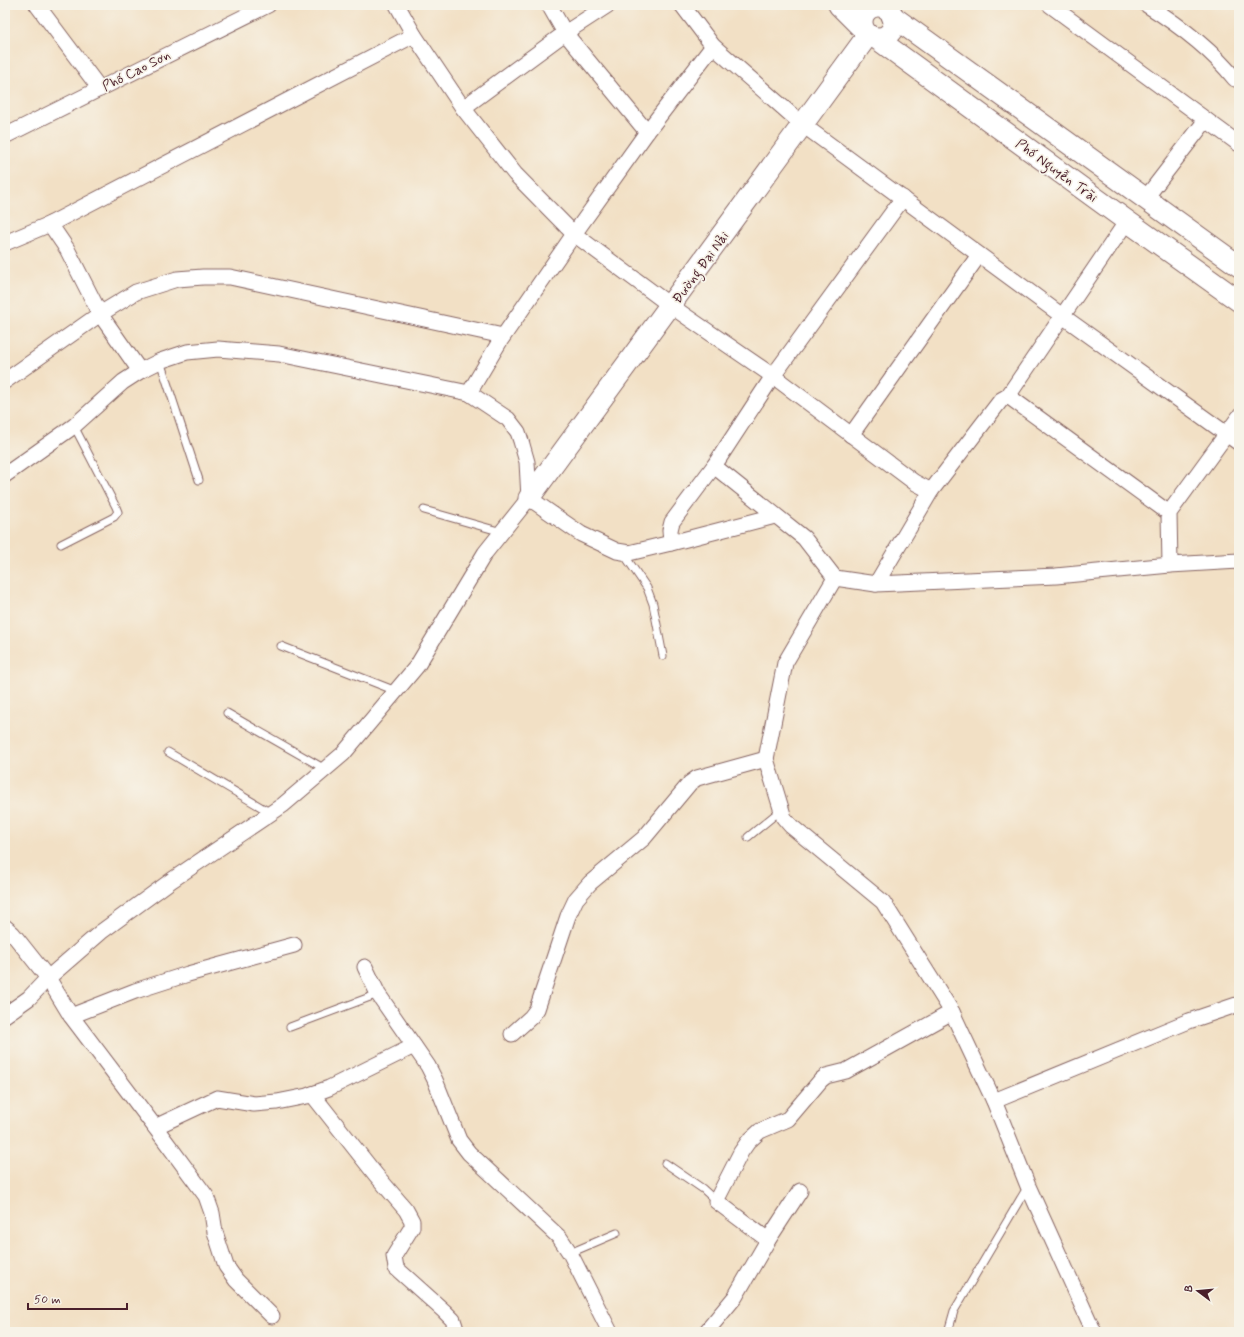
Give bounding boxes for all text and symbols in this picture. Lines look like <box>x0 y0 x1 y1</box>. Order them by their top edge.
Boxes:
street label: Phố Cao Sơn <box>99 46 174 96</box>
street label: Phố Nguyễn Trãi <box>1011 135 1101 208</box>
street label: Đường Đại Nải <box>669 228 735 308</box>
north arrow <box>1178 1271 1218 1311</box>
text: B <box>1182 1283 1197 1294</box>
scale bar <box>28 1285 127 1311</box>
text: 50 m <box>34 1292 61 1308</box>

